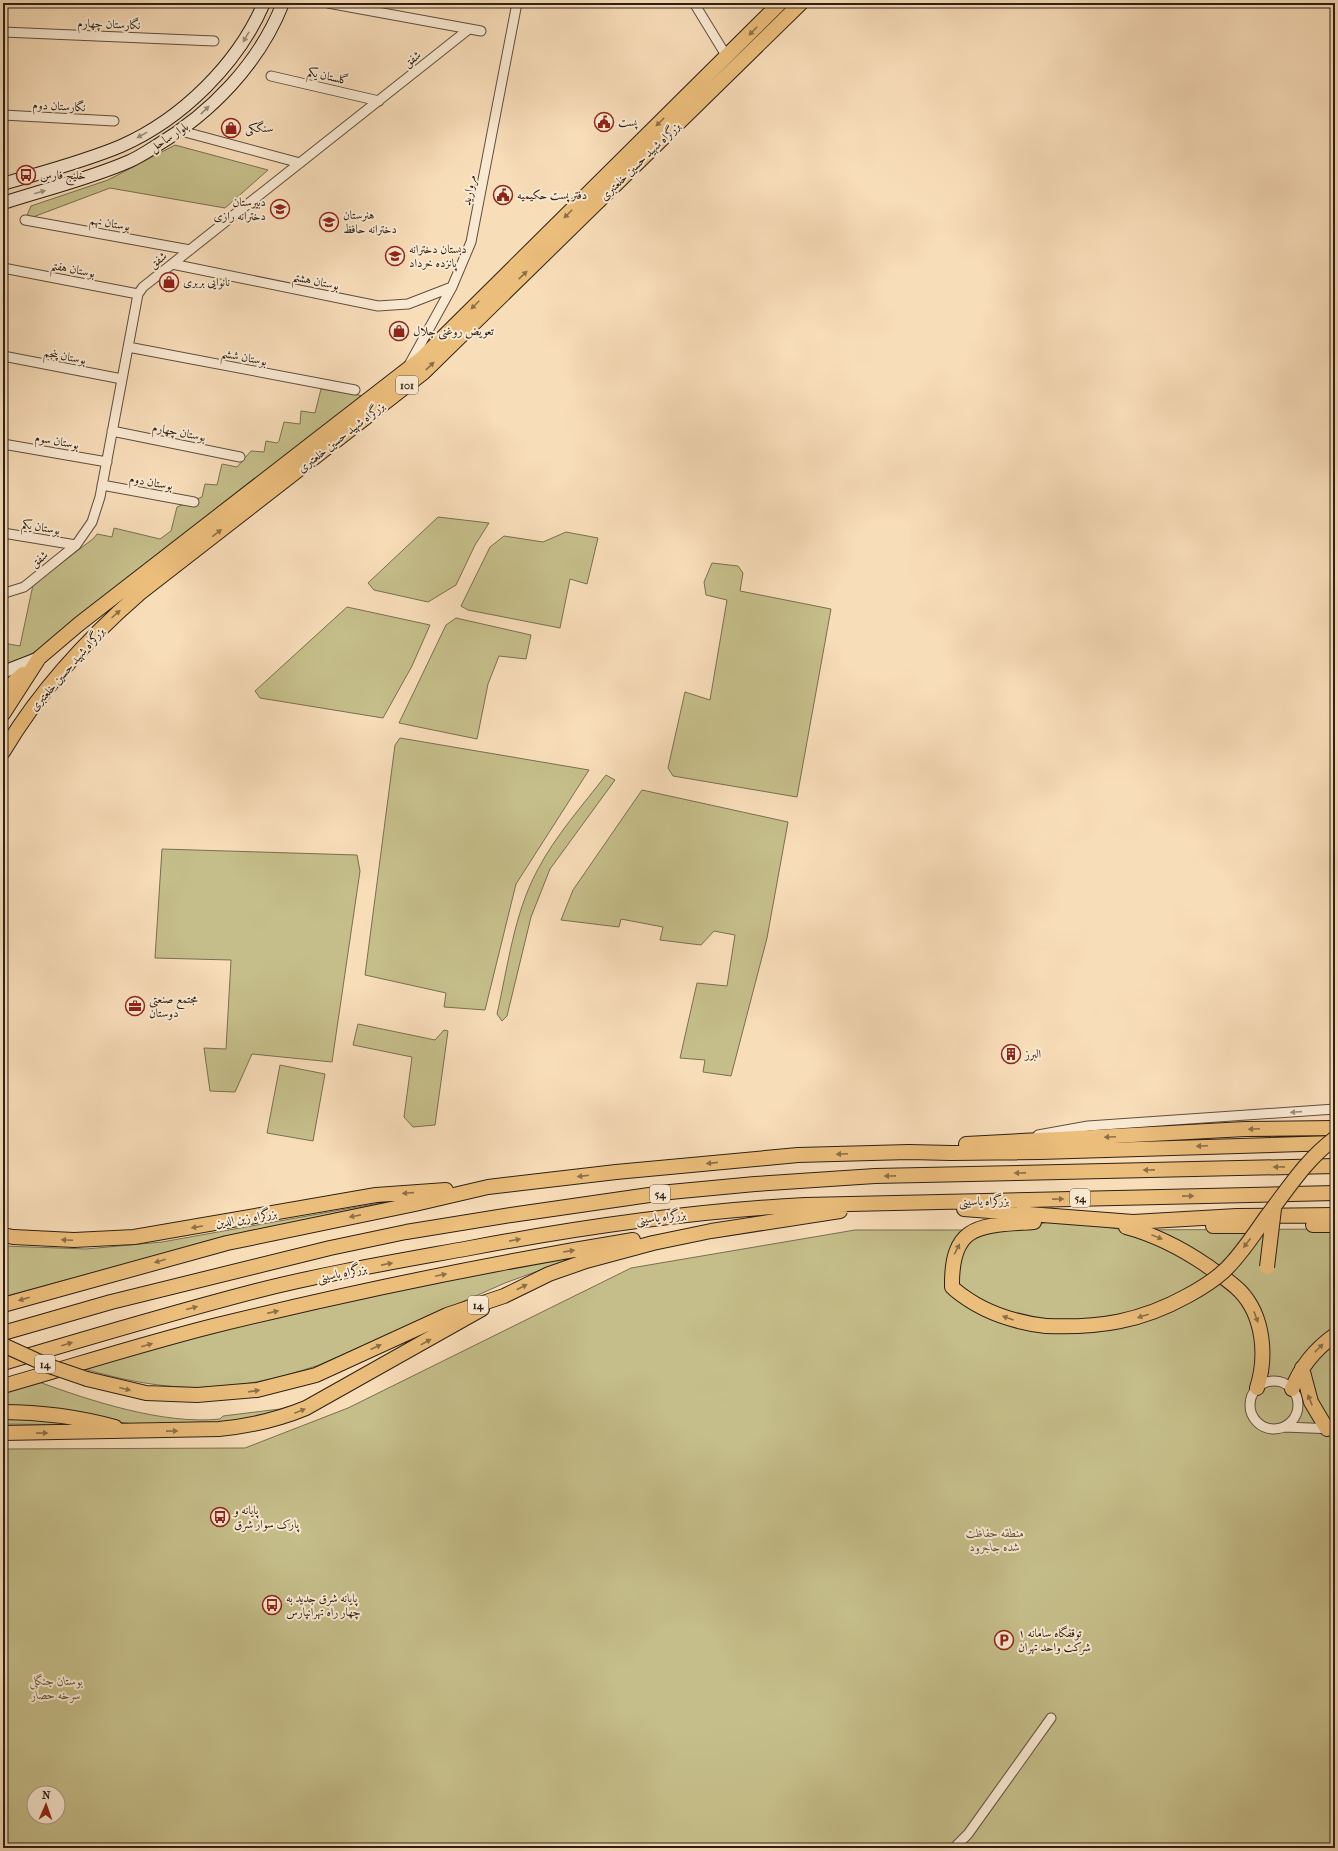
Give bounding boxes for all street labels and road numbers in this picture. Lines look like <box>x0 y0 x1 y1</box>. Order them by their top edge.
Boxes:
street label: نگارستان چهارم <box>77 15 141 36</box>
street label: شفق <box>400 48 424 71</box>
street label: گلستان یکم <box>305 63 350 91</box>
street label: نگارستان دوم <box>32 97 86 118</box>
street label: بزرگراه شهید حسین خلعتبری <box>596 118 684 204</box>
street label: بلوار ساحل <box>147 119 192 156</box>
street label: مروارید <box>459 174 481 207</box>
street label: بوستان نهم <box>88 213 131 237</box>
street label: شفق <box>146 249 170 272</box>
street label: بوستان هفتم <box>49 258 96 285</box>
street label: بوستان هشتم <box>290 269 341 298</box>
street label: بوستان پنجم <box>42 345 87 371</box>
street label: بوستان ششم <box>219 346 268 373</box>
road number: 101 <box>396 376 418 394</box>
street label: بزرگراه شهید حسین خلعتبری <box>294 398 388 476</box>
street label: بوستان چهارم <box>150 420 207 448</box>
street label: بوستان سوم <box>33 430 80 456</box>
street label: بوستان دوم <box>127 471 174 497</box>
street label: بوستان یکم <box>20 517 61 541</box>
street label: شفق <box>27 548 51 571</box>
street label: بزرگراه شهید حسین خلعتبری <box>26 624 108 714</box>
road number: 54 <box>650 1185 670 1203</box>
road number: 54 <box>1070 1189 1090 1207</box>
street label: بزرگراه یاسینی <box>959 1193 1009 1210</box>
street label: بزرگراه زین الدین <box>214 1205 278 1231</box>
street label: بزرگراه یاسینی <box>635 1206 687 1229</box>
street label: بزرگراه یاسینی <box>316 1260 368 1287</box>
road number: 14 <box>468 1296 488 1314</box>
road number: 14 <box>35 1355 55 1373</box>

